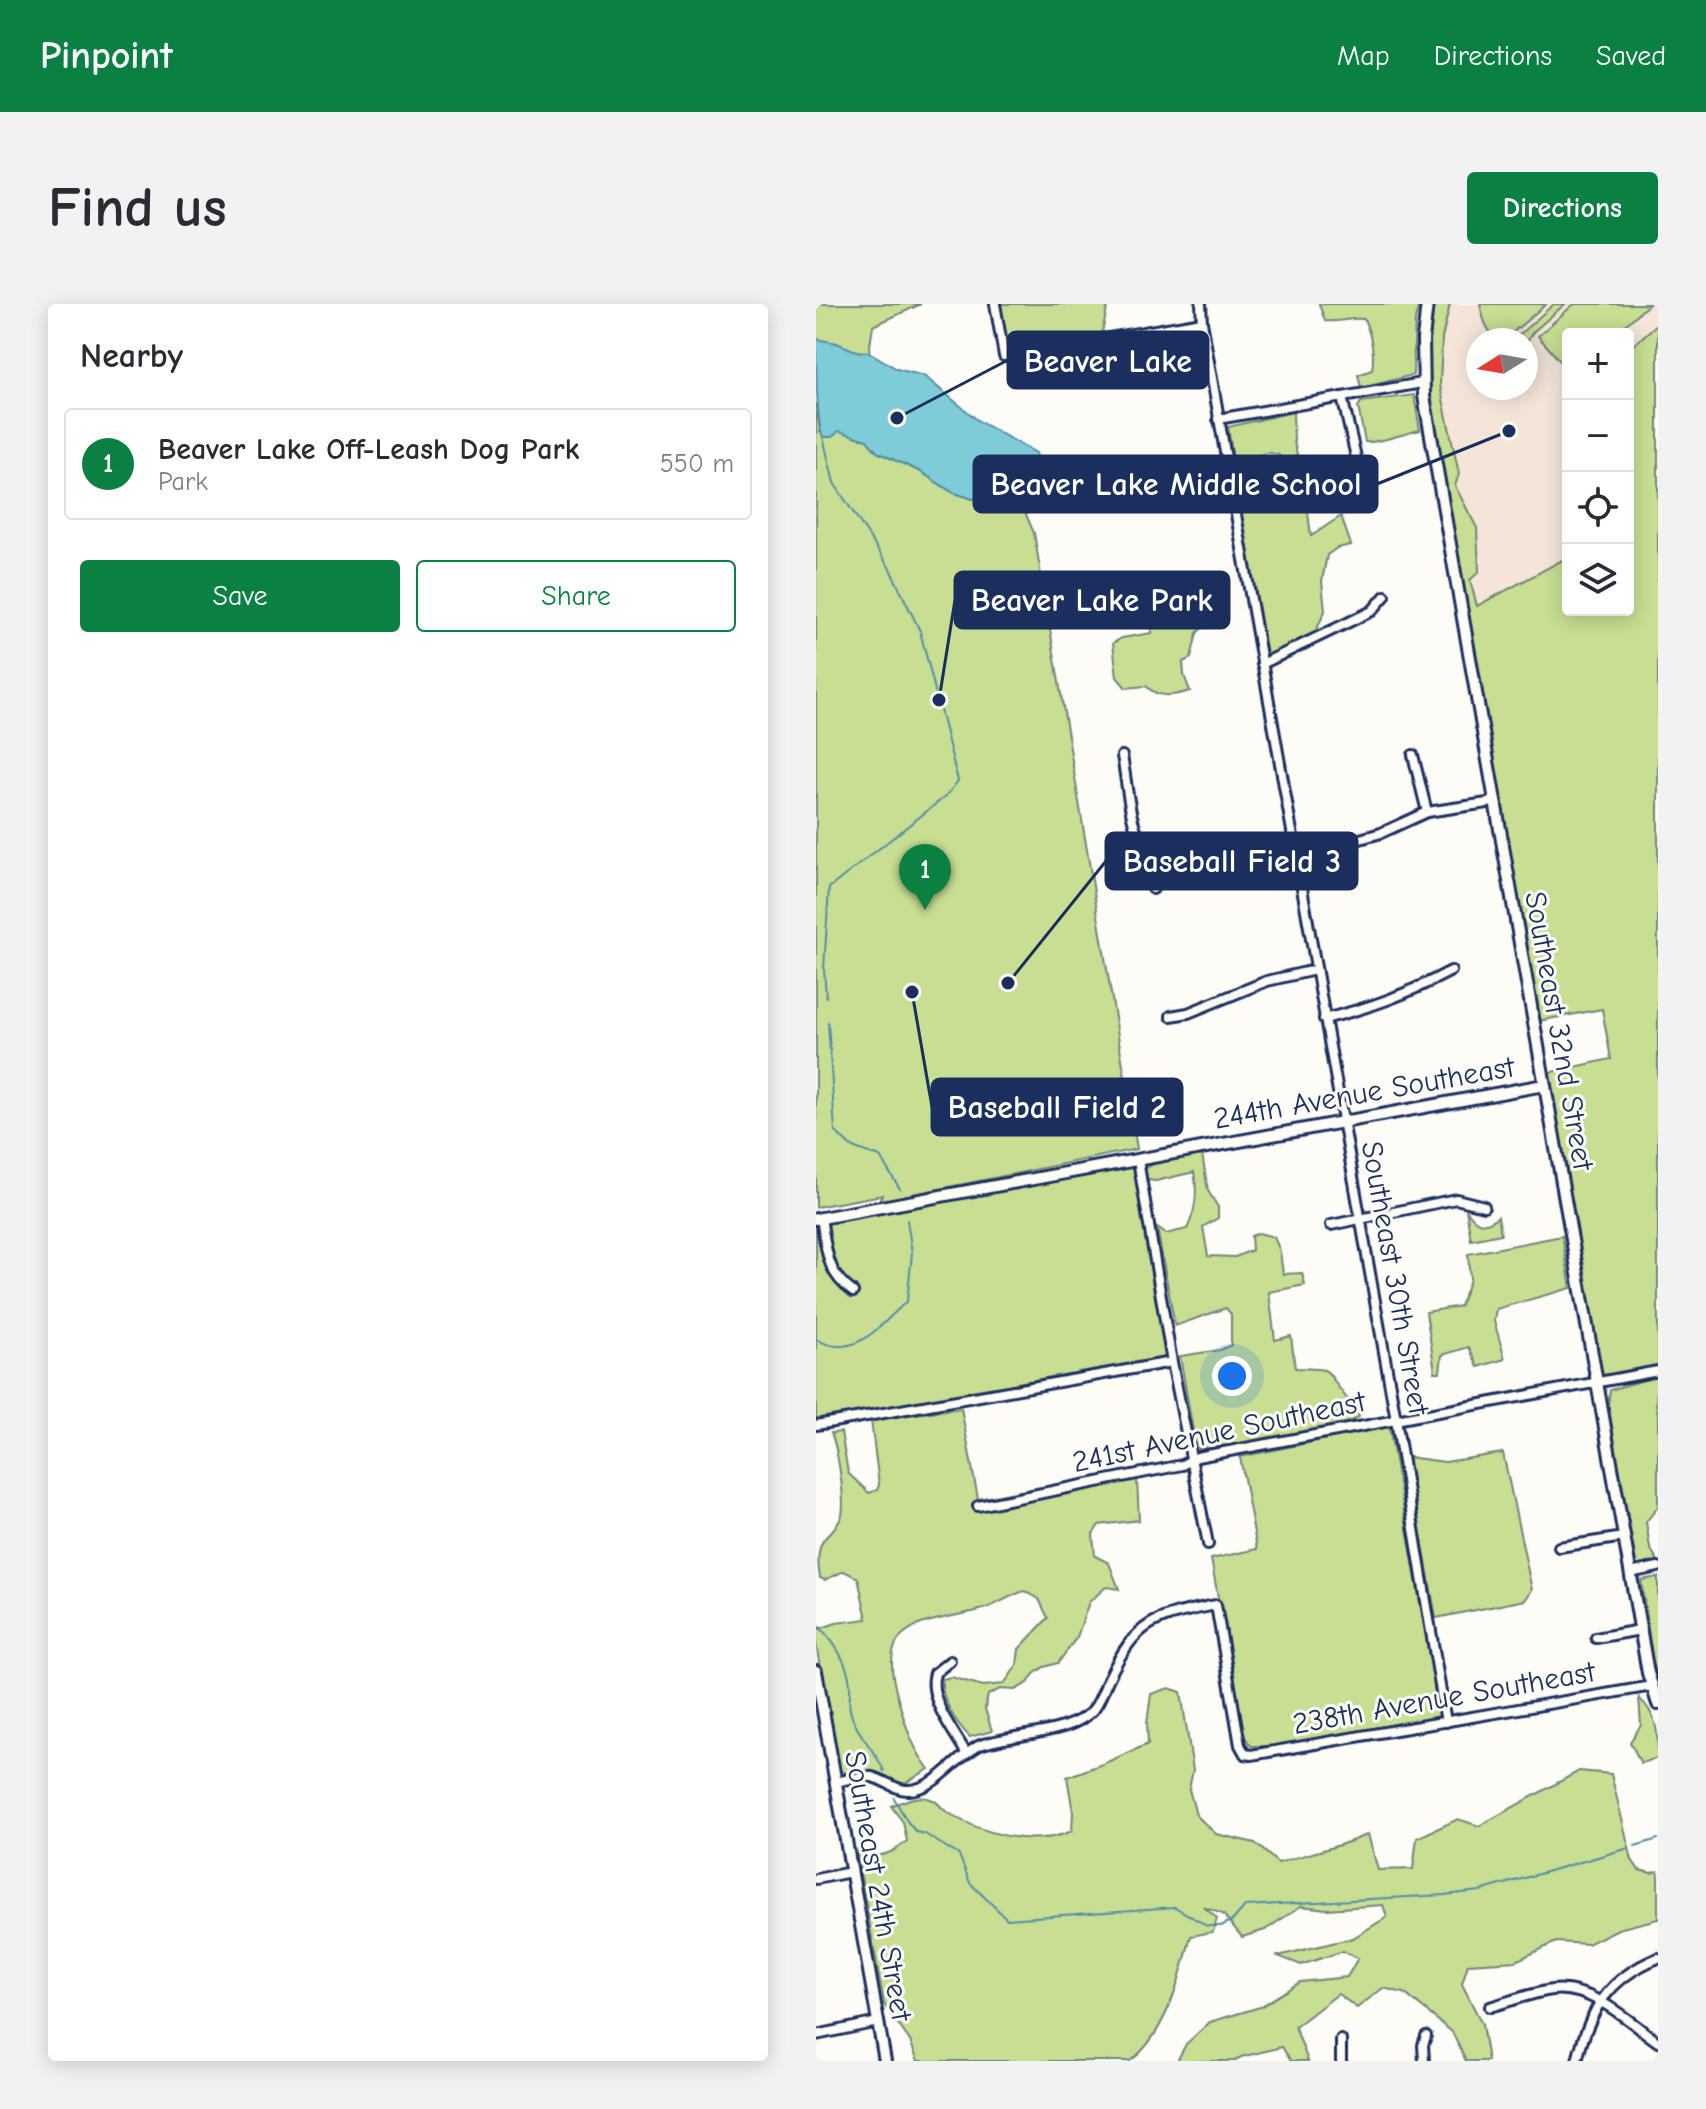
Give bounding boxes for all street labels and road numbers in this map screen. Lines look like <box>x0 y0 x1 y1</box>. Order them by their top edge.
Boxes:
street label: Southeast 32nd Street <box>1517 889 1601 1175</box>
street label: 244th Avenue Southeast <box>1211 1049 1518 1137</box>
street label: Southeast 30th Street <box>1354 1138 1437 1419</box>
street label: 241st Avenue Southeast <box>1069 1384 1370 1480</box>
street label: 238th Avenue Southeast <box>1290 1654 1599 1742</box>
street label: Southeast 24th Street <box>837 1748 919 2025</box>

